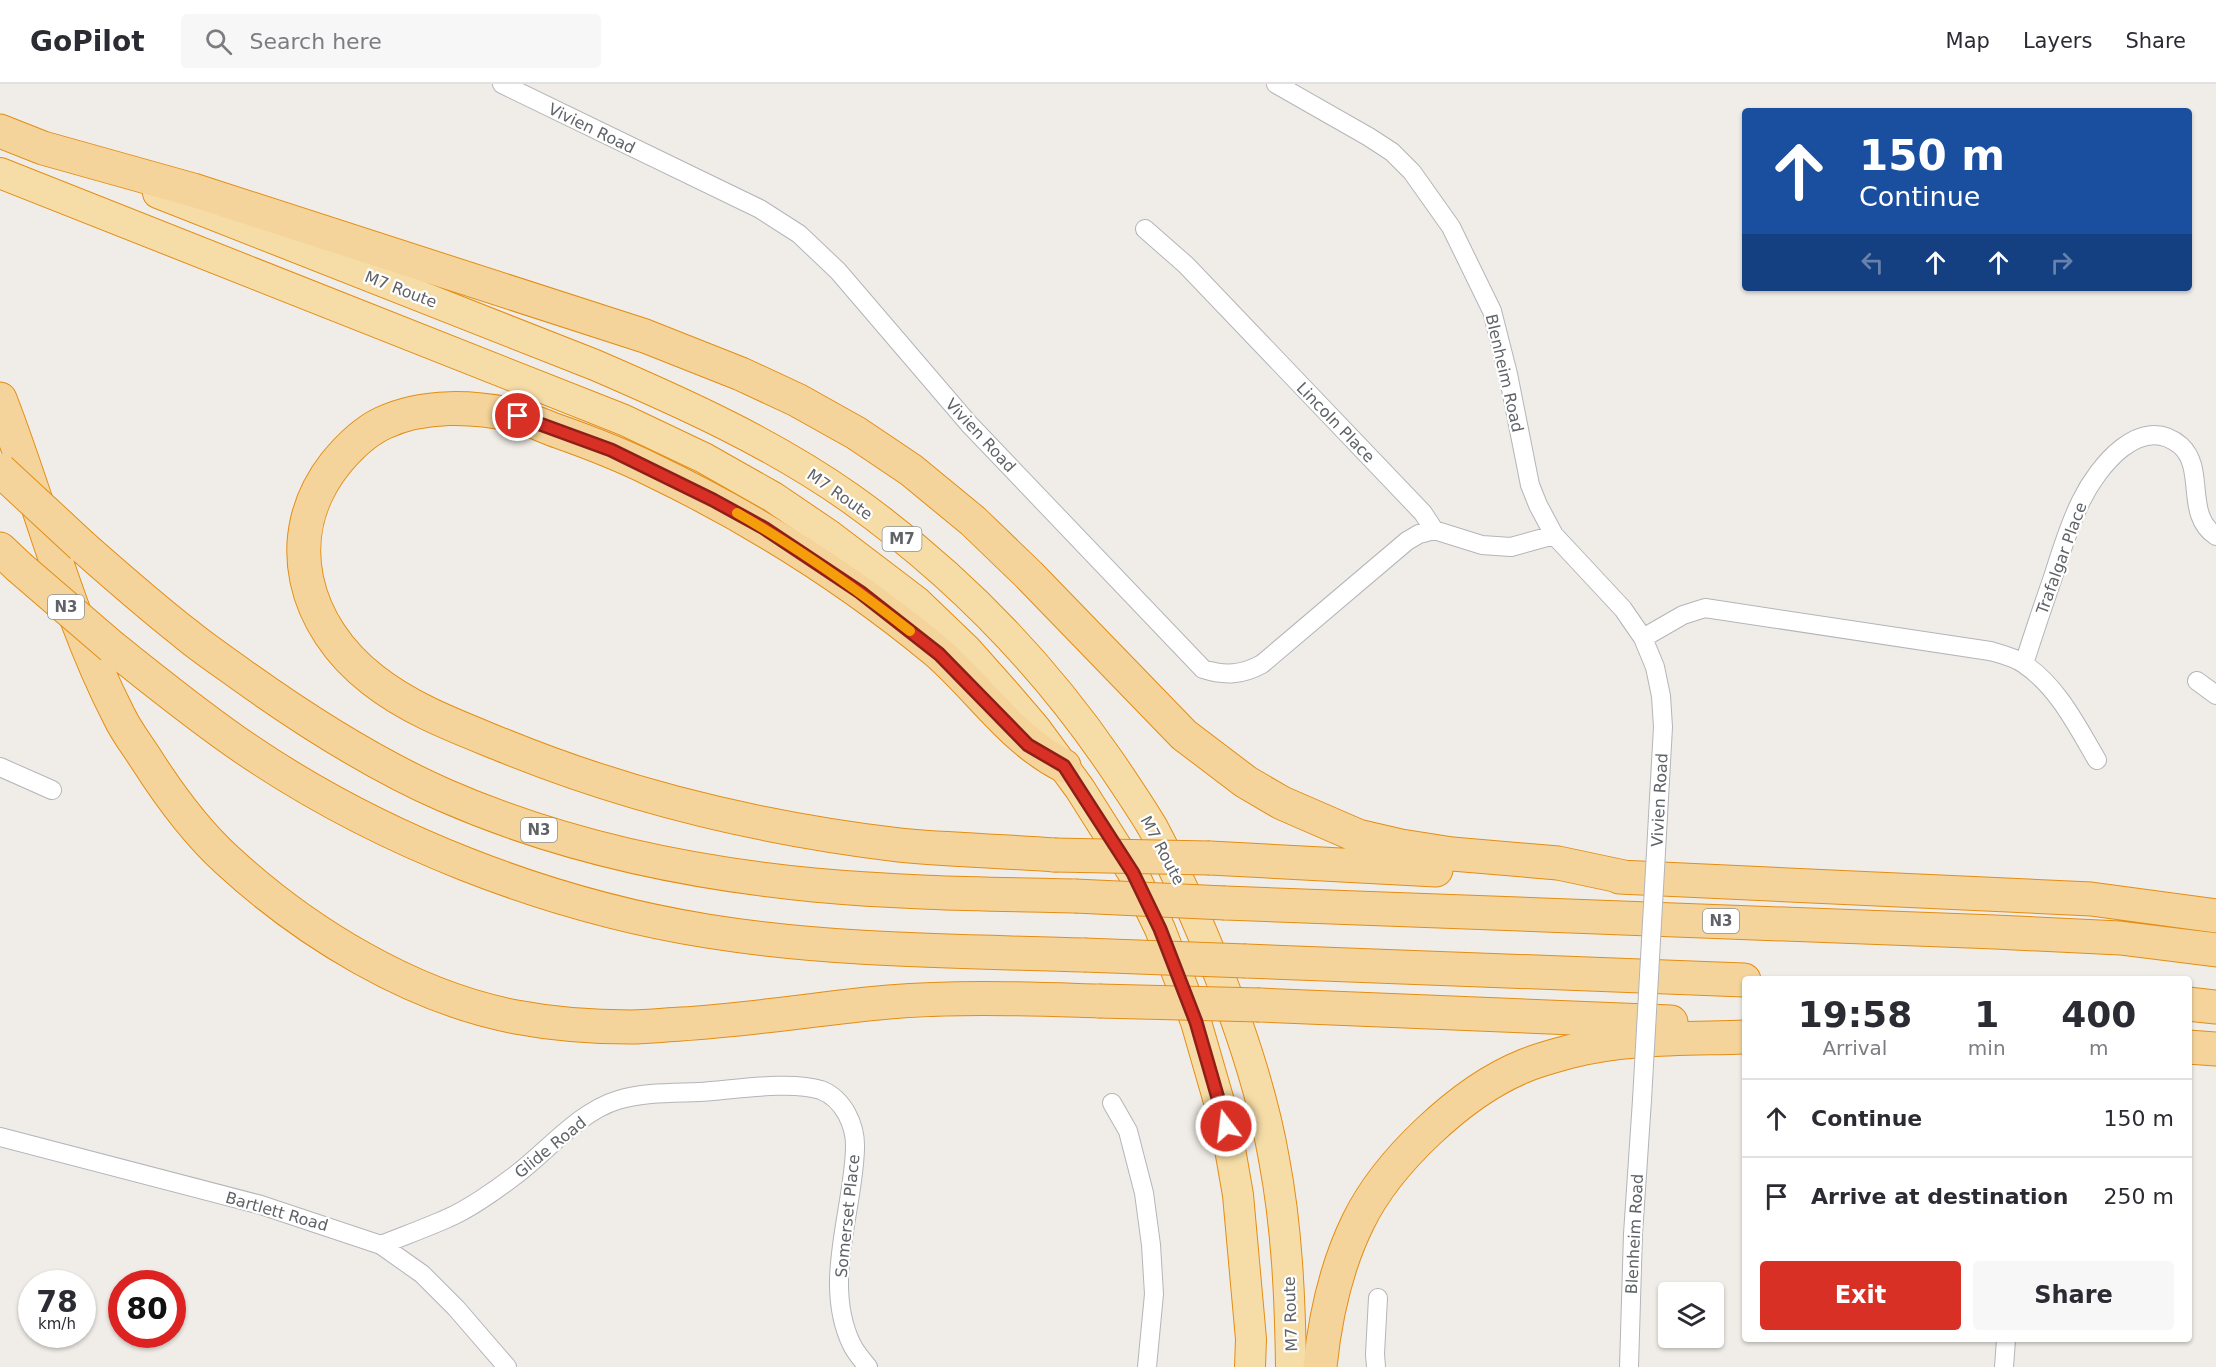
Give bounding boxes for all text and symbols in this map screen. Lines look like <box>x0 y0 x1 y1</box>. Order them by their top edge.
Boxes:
search box <box>181 14 601 68</box>
text: GoPilot <box>30 25 145 58</box>
icon: search <box>202 25 235 58</box>
text: Search here <box>250 29 382 54</box>
text: Map <box>1946 29 1990 53</box>
text: Layers <box>2023 29 2092 53</box>
text: Share <box>2125 29 2186 53</box>
street label: Vivien Road <box>545 99 638 158</box>
text: 150 m <box>1859 131 2005 180</box>
icon: ahead <box>1760 132 1838 210</box>
text: Continue <box>1859 181 1980 212</box>
icon: left <box>1856 246 1889 279</box>
icon: ahead <box>1919 246 1952 279</box>
icon: ahead <box>1982 246 2015 279</box>
icon: right <box>2045 246 2078 279</box>
street label: M7 Route <box>362 267 439 312</box>
street label: Blenheim Road <box>1482 312 1527 434</box>
street label: Lincoln Place <box>1293 378 1379 466</box>
pin <box>492 390 543 441</box>
street label: Vivien Road <box>942 394 1020 476</box>
icon: arrive <box>501 399 534 432</box>
street label: M7 Route <box>803 465 876 524</box>
street label: Trafalgar Place <box>2032 500 2091 618</box>
road number: M7 <box>882 527 922 551</box>
road number: N3 <box>48 595 84 619</box>
street label: Vivien Road <box>1648 753 1671 848</box>
street label: M7 Route <box>1136 812 1189 888</box>
road number: N3 <box>521 818 557 842</box>
road number: N3 <box>1703 909 1739 933</box>
text: 19:58 <box>1798 994 1912 1035</box>
text: 1 <box>1974 994 1999 1035</box>
text: 400 <box>2061 994 2136 1035</box>
text: Arrival <box>1822 1036 1887 1060</box>
text: min <box>1968 1036 2006 1060</box>
text: m <box>2089 1036 2109 1060</box>
position arrow <box>1194 1094 1258 1158</box>
icon: ahead <box>1760 1102 1793 1135</box>
text: Continue <box>1811 1106 1922 1131</box>
text: 150 m <box>2104 1106 2174 1131</box>
street label: Glide Road <box>511 1113 590 1182</box>
street label: Somerset Place <box>832 1153 863 1279</box>
street label: Blenheim Road <box>1622 1173 1647 1295</box>
icon: arrive <box>1760 1180 1793 1213</box>
text: Arrive at destination <box>1811 1184 2068 1209</box>
text: 250 m <box>2104 1184 2174 1209</box>
street label: Bartlett Road <box>223 1188 330 1235</box>
button: Exit <box>1760 1261 1961 1330</box>
button: Share <box>1973 1261 2174 1330</box>
speed limit sign: 80 <box>108 1270 186 1348</box>
street label: M7 Route <box>1280 1276 1301 1352</box>
map controls <box>1658 1282 1724 1348</box>
button: layers <box>1658 1282 1724 1348</box>
text: 78 <box>36 1284 78 1319</box>
text: km/h <box>38 1315 76 1333</box>

